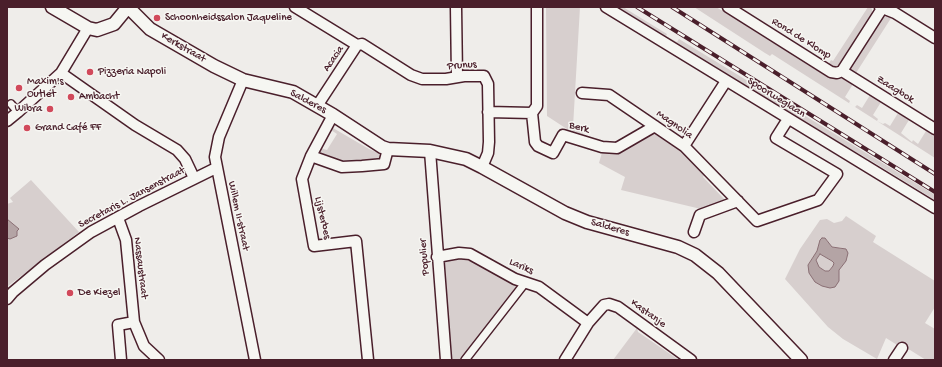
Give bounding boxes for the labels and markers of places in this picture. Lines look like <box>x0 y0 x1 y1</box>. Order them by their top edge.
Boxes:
place label: Schoonheidssalon Jaqueline <box>165 11 292 25</box>
marker: Schoonheidssalon Jaqueline <box>152 13 162 23</box>
place label: Pizzeria Napoli <box>98 65 166 79</box>
marker: Pizzeria Napoli <box>85 67 95 77</box>
place label: Maxim's Outlet <box>27 75 64 101</box>
marker: Maxim's Outlet <box>14 83 24 93</box>
place label: Ambacht <box>79 90 119 104</box>
marker: Ambacht <box>66 92 76 102</box>
place label: Wibra <box>14 102 42 116</box>
marker: Wibra <box>45 104 55 114</box>
place label: Grand Café FF <box>35 121 101 135</box>
marker: Grand Café FF <box>22 123 32 133</box>
place label: De Kiezel <box>78 286 121 300</box>
marker: De Kiezel <box>65 288 75 298</box>

